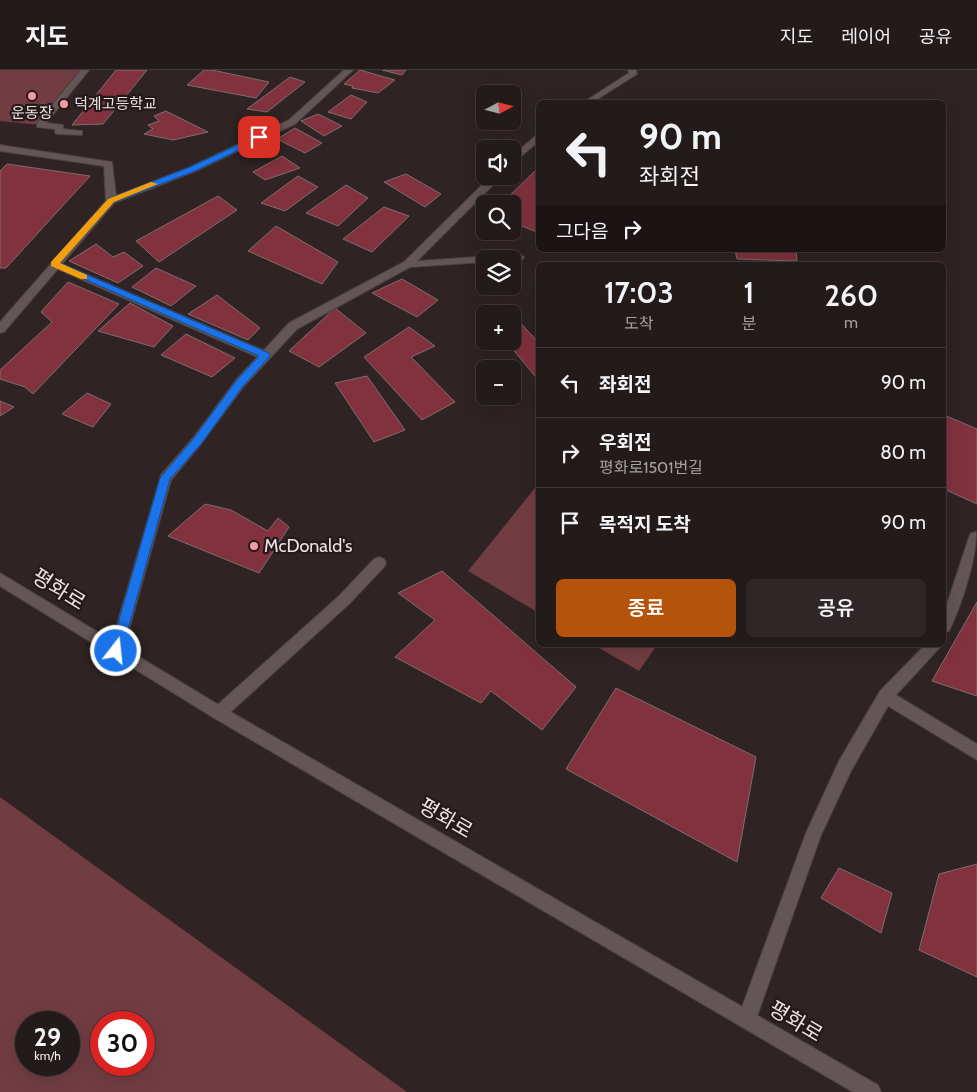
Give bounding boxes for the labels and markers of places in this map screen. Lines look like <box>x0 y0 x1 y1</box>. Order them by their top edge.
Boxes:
marker: 운동장 <box>26 90 38 102</box>
place label: 덕계고등학교 <box>74 95 157 113</box>
marker: 덕계고등학교 <box>58 98 70 110</box>
place label: 운동장 <box>11 104 53 122</box>
pin <box>238 116 280 158</box>
place label: McDonald's <box>264 535 352 557</box>
marker: McDonald's <box>248 540 260 552</box>

